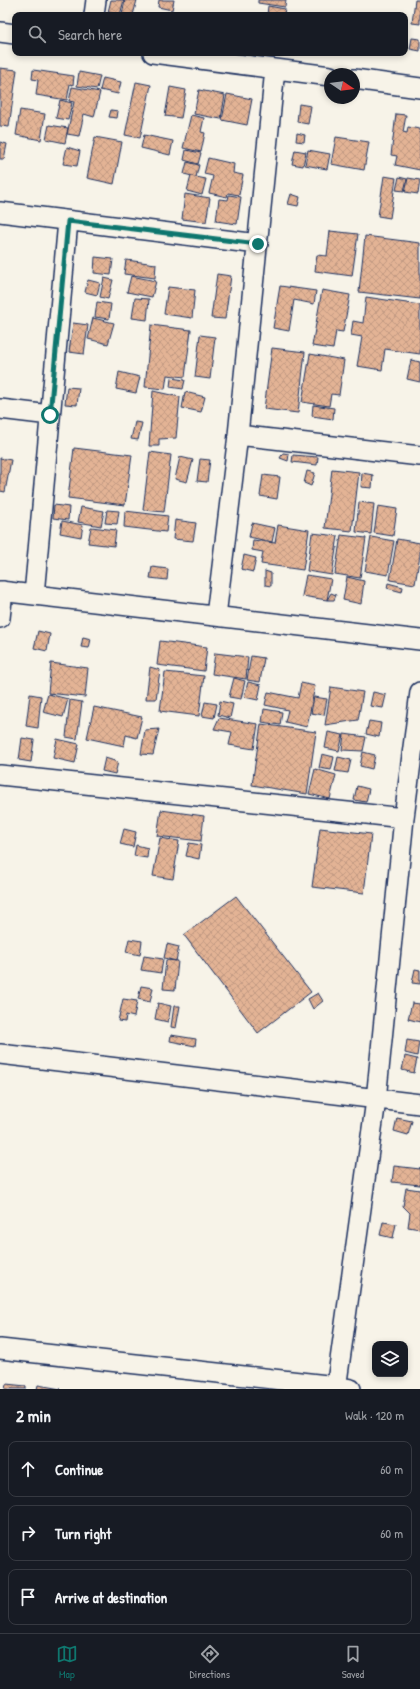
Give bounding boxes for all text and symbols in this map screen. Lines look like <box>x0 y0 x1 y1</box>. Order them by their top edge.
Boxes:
search box <box>12 12 408 56</box>
icon: search <box>26 23 48 45</box>
text: Search here <box>58 24 122 45</box>
north arrow <box>324 68 360 104</box>
route end <box>249 235 267 253</box>
route start <box>41 406 59 424</box>
map controls <box>372 1341 408 1377</box>
button: layers <box>372 1341 408 1377</box>
text: 2 min <box>16 1404 51 1427</box>
text: Walk · 120 m <box>345 1406 404 1424</box>
icon: ahead <box>17 1458 39 1480</box>
text: Continue <box>55 1459 103 1480</box>
text: 60 m <box>380 1460 403 1478</box>
icon: right <box>17 1522 39 1544</box>
text: Turn right <box>55 1523 111 1544</box>
text: 60 m <box>380 1524 403 1542</box>
icon: arrive <box>17 1586 39 1608</box>
text: Arrive at destination <box>55 1587 167 1608</box>
tab: Map <box>56 1643 78 1681</box>
tab: Directions <box>190 1643 230 1681</box>
tab: Saved <box>342 1643 364 1681</box>

